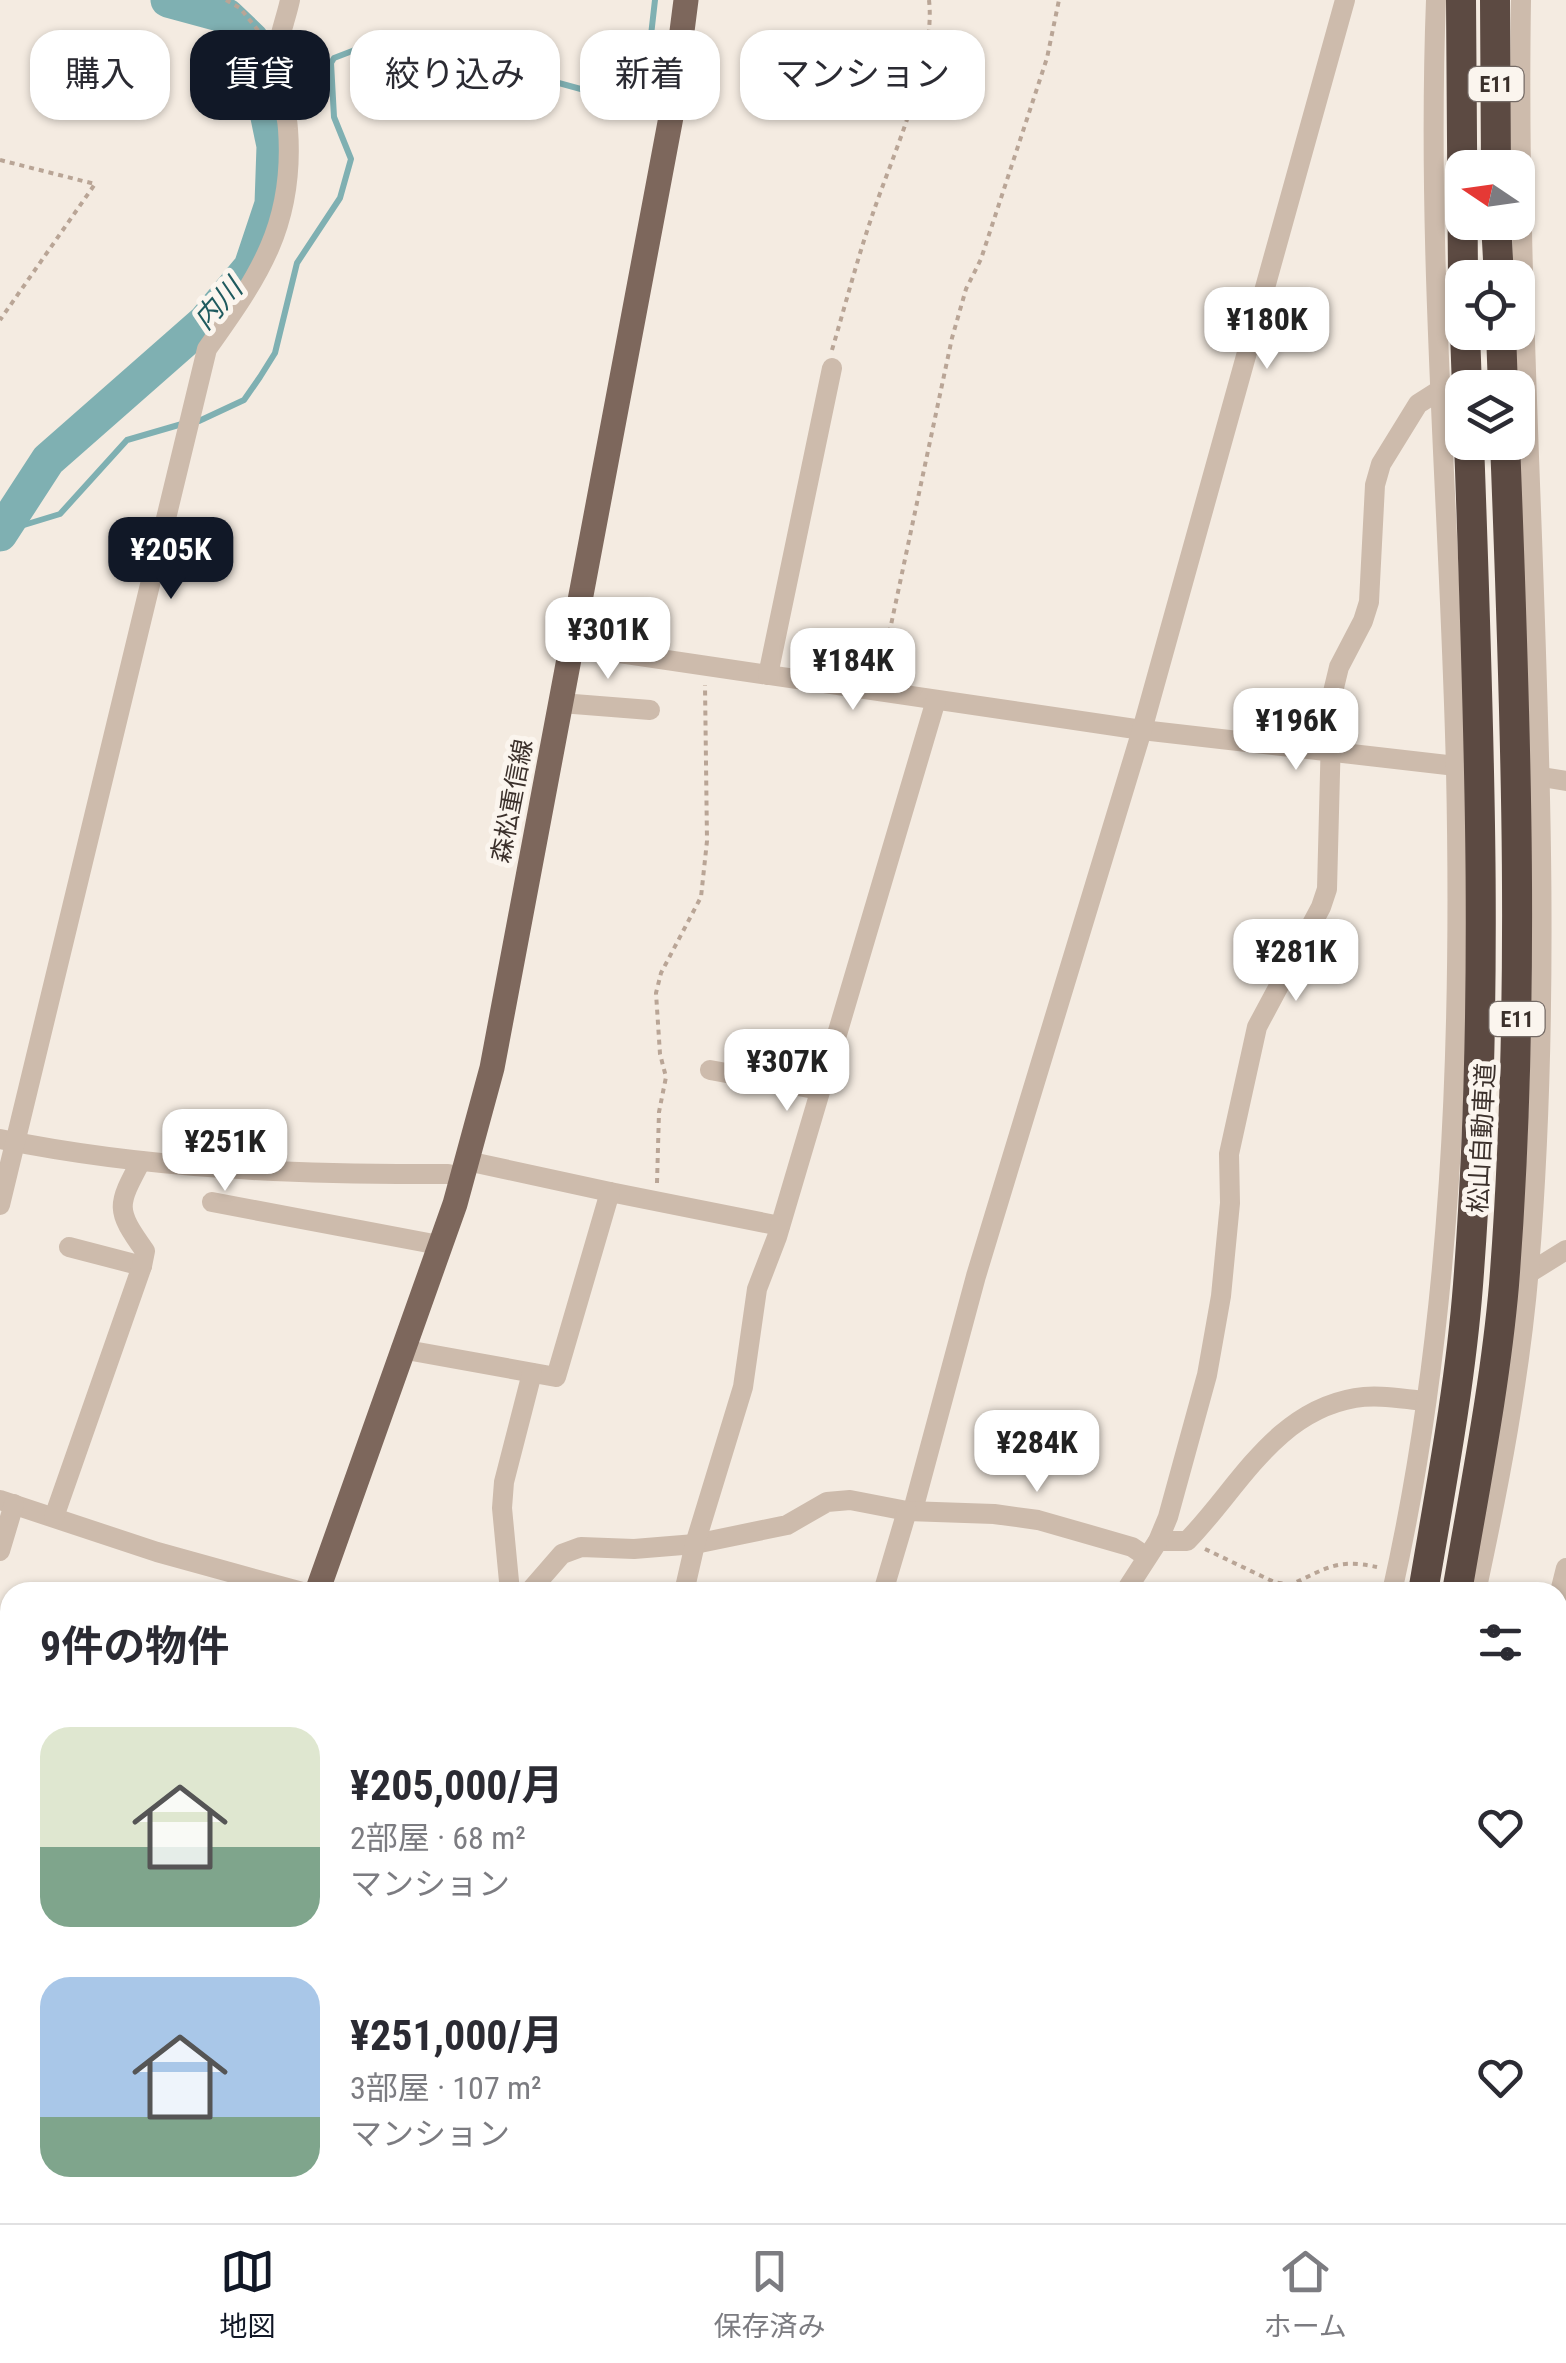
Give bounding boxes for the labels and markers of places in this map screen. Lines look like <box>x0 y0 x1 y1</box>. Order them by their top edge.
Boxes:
pin: ¥180K <box>1197 287 1337 372</box>
pin: ¥205K <box>101 517 241 602</box>
pin: ¥301K <box>538 597 678 682</box>
pin: ¥184K <box>783 628 923 713</box>
pin: ¥196K <box>1226 688 1366 773</box>
pin: ¥281K <box>1226 919 1366 1004</box>
pin: ¥307K <box>717 1029 857 1114</box>
pin: ¥251K <box>155 1109 295 1194</box>
pin: ¥284K <box>967 1410 1107 1495</box>

